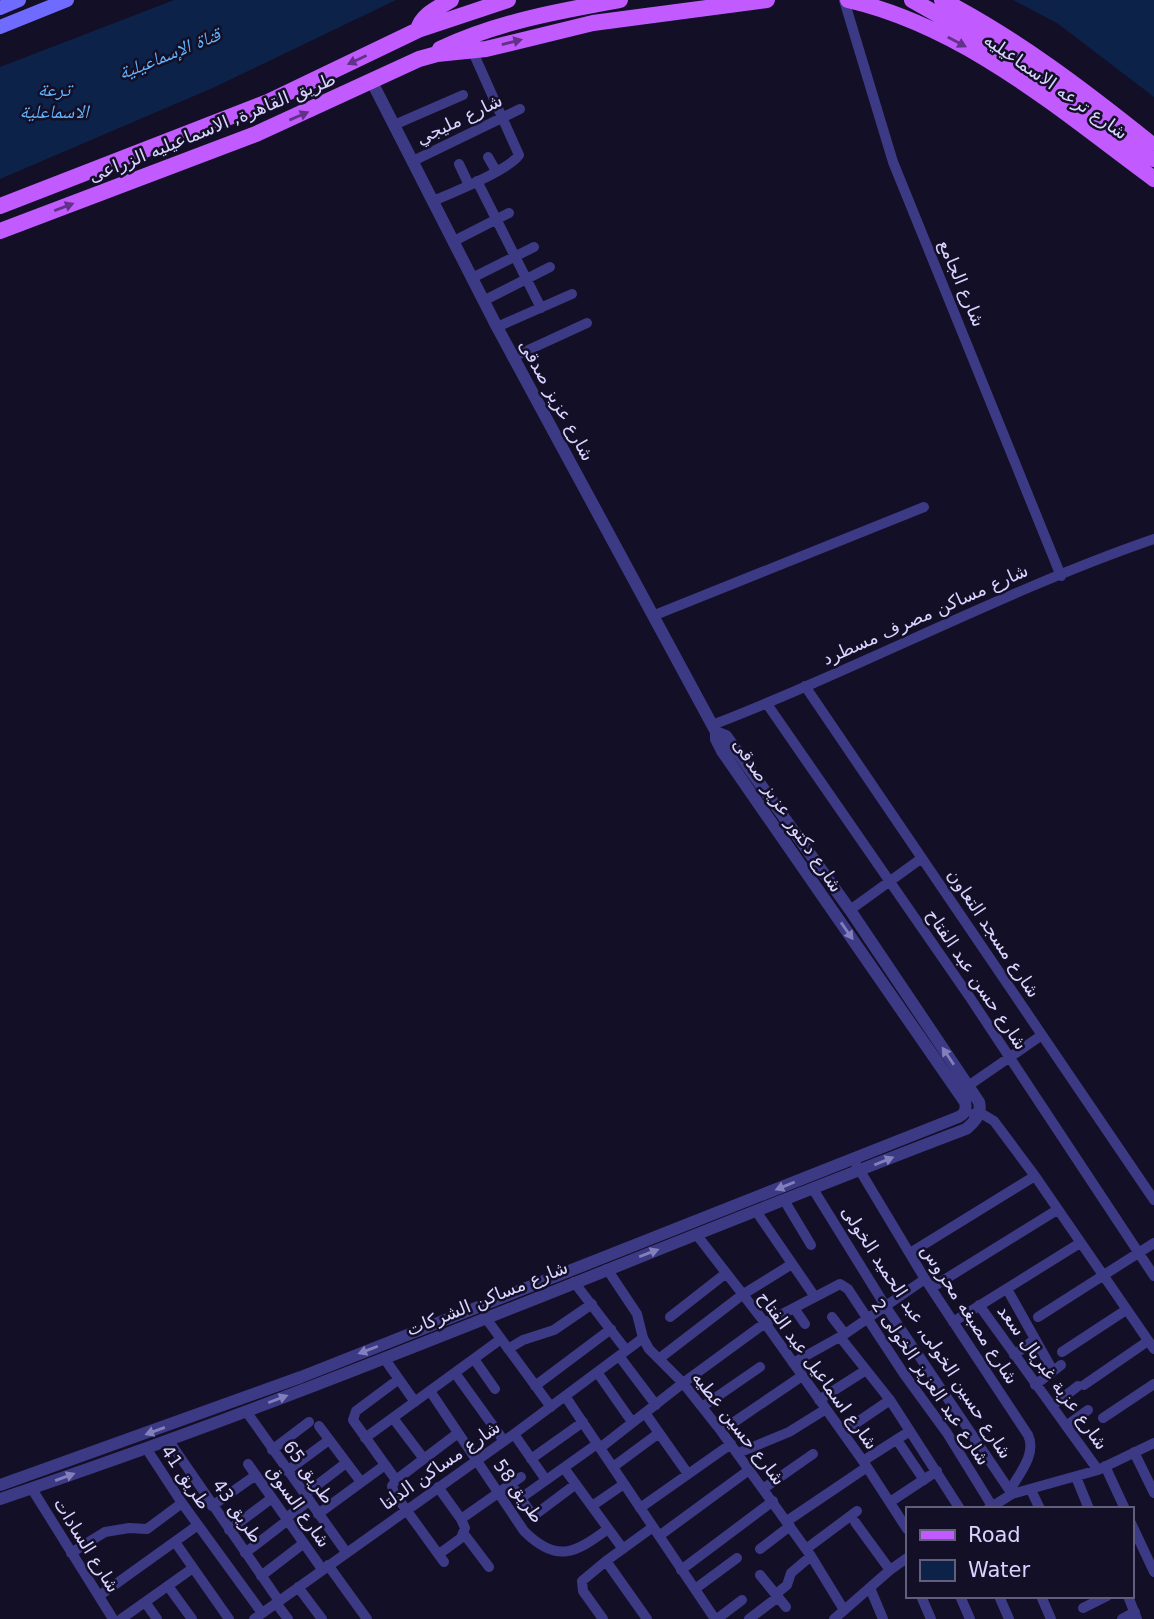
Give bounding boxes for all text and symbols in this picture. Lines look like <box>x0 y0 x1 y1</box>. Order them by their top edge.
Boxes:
water label: قناة الإسماعيلية <box>115 21 226 84</box>
street label: شارع ترعه الاسماعيليه <box>980 29 1132 144</box>
one-way arrow <box>501 36 523 47</box>
one-way arrow <box>947 36 966 48</box>
one-way arrow <box>347 54 367 66</box>
street label: طريق القاهرة, الاسماعيليه الزراعى <box>85 68 339 187</box>
water label: ترعة الاسماعلية <box>19 78 90 122</box>
street label: شارع مليجي <box>412 89 506 150</box>
one-way arrow <box>289 110 309 122</box>
one-way arrow <box>53 202 74 213</box>
street label: شارع الجامع <box>933 236 990 330</box>
street label: شارع عزيز صدقى <box>514 336 599 465</box>
street label: شارع مساكن مصرف مسطرد <box>819 559 1031 670</box>
street label: شارع دكتور عزيز صدقى <box>728 734 847 897</box>
street label: شارع مسجد التعاون <box>942 865 1045 1002</box>
street label: شارع حسن عبد الفتاح <box>921 904 1032 1054</box>
one-way arrow <box>840 922 854 940</box>
one-way arrow <box>941 1047 955 1065</box>
one-way arrow <box>874 1155 895 1166</box>
one-way arrow <box>774 1181 795 1192</box>
street label: شارع حسين الخولى, عبد الحميد الخولى <box>836 1202 1017 1463</box>
street label: شارع مصبغه محروس <box>916 1240 1023 1388</box>
one-way arrow <box>639 1247 660 1258</box>
street label: شارع مساكن الشركات <box>403 1256 571 1341</box>
street label: شارع اسماعيل عبد الفتاح <box>753 1287 883 1454</box>
street label: شارع عبد العزيز الخولى 2 <box>867 1295 994 1470</box>
street label: شارع عزبة غبريال سعد <box>993 1300 1113 1454</box>
one-way arrow <box>357 1345 378 1356</box>
street label: شارع حسين عطيه <box>687 1367 790 1490</box>
one-way arrow <box>268 1393 289 1404</box>
street label: شارع مساكن الدلتا <box>376 1416 504 1515</box>
one-way arrow <box>144 1426 165 1437</box>
street label: طريق 65 <box>278 1436 339 1508</box>
street label: طريق 41 <box>156 1441 215 1514</box>
street label: طريق 58 <box>489 1455 549 1527</box>
street label: شارع السوق <box>262 1461 335 1552</box>
one-way arrow <box>54 1471 75 1482</box>
street label: طريق 43 <box>208 1475 268 1547</box>
street label: شارع السادات <box>49 1494 124 1597</box>
legend <box>906 1507 1133 1598</box>
text: Road <box>968 1523 1021 1547</box>
text: Water <box>968 1558 1030 1582</box>

